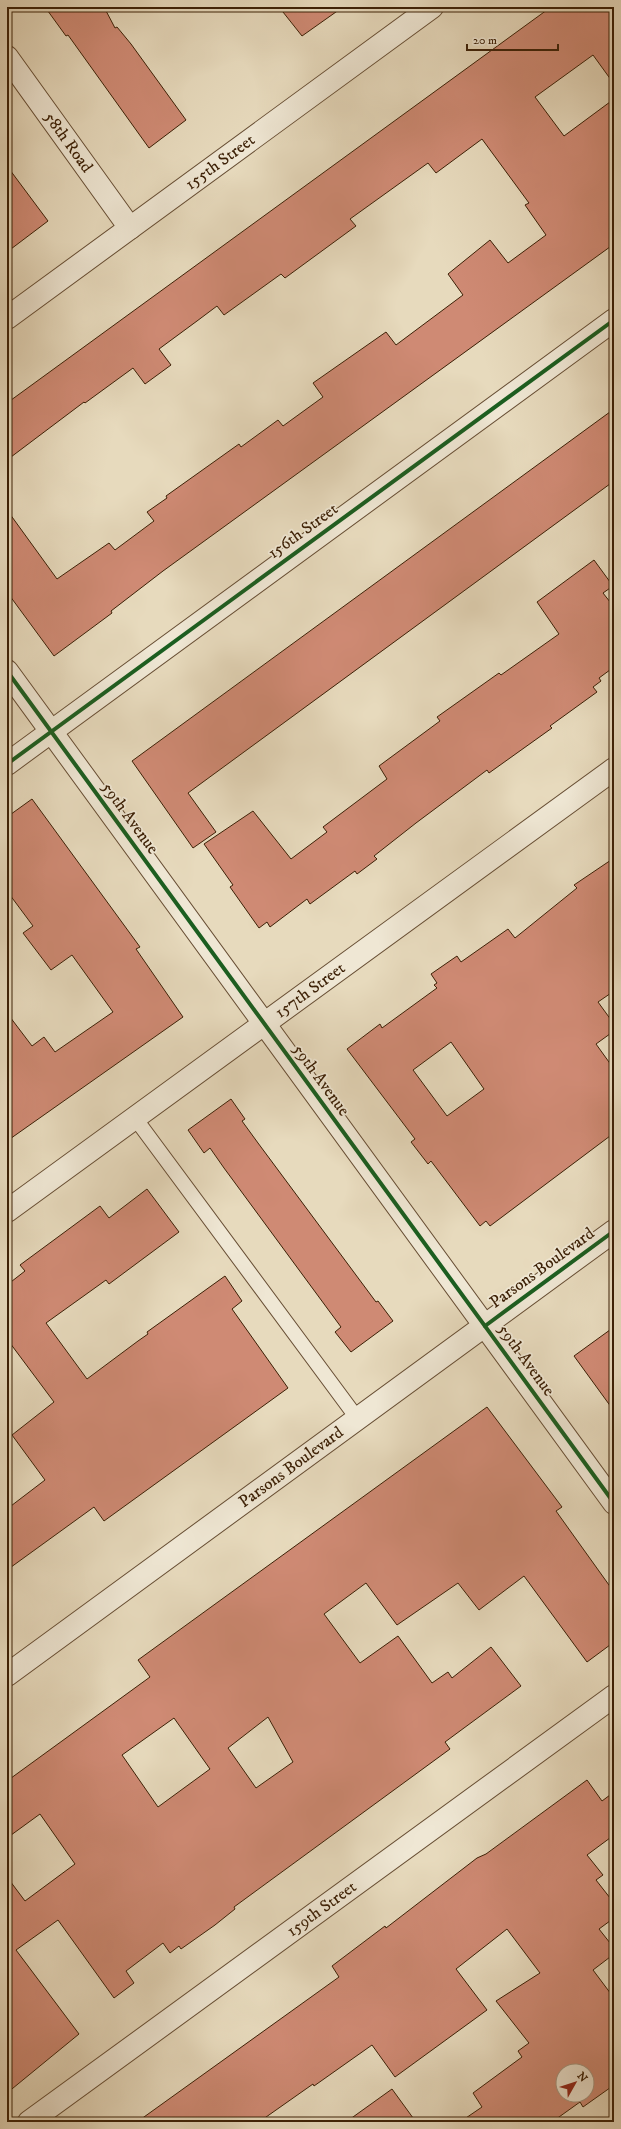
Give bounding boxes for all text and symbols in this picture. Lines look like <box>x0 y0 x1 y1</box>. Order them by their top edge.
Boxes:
scale bar <box>467 26 558 52</box>
text: 20 m <box>473 33 497 48</box>
street label: 58th Road <box>39 107 98 178</box>
street label: 155th Street <box>181 129 260 195</box>
street label: 156th Street <box>264 498 343 564</box>
street label: 59th Avenue <box>96 778 164 858</box>
street label: 157th Street <box>271 957 350 1023</box>
street label: 59th Avenue <box>287 1040 355 1120</box>
street label: Parsons Boulevard <box>485 1222 599 1313</box>
street label: 59th Avenue <box>492 1320 560 1400</box>
street label: Parsons Boulevard <box>234 1421 348 1513</box>
street label: 159th Street <box>282 1876 361 1942</box>
north arrow <box>555 2063 595 2103</box>
text: N <box>574 2069 590 2085</box>

